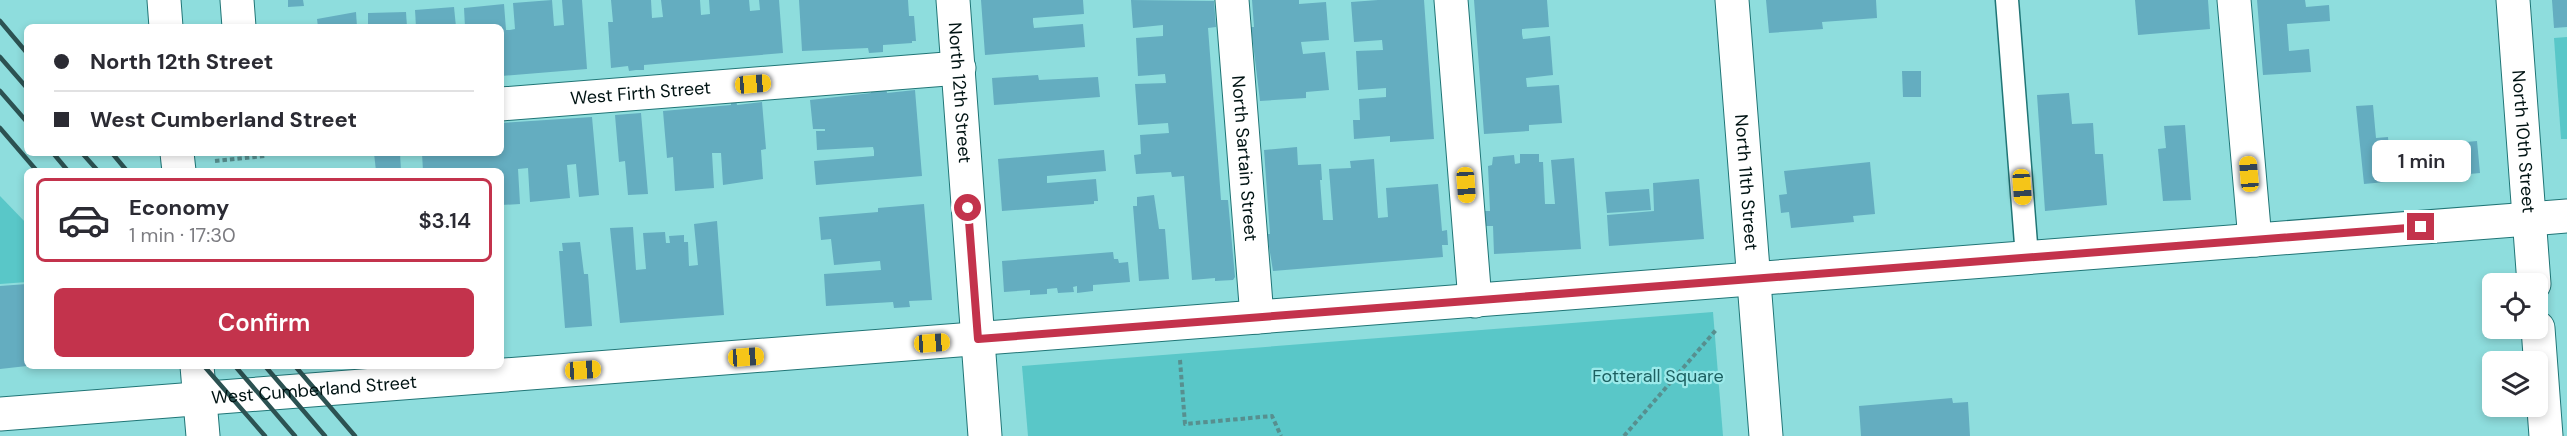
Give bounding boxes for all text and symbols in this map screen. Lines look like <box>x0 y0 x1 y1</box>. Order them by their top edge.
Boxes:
street label: North 12th Street <box>943 21 977 164</box>
text: North 12th Street <box>90 47 273 76</box>
street label: North 10th Street <box>2506 69 2541 214</box>
car <box>734 73 772 95</box>
street label: North Sartain Street <box>1226 75 1263 242</box>
street label: West Firth Street <box>569 76 712 111</box>
text: West Cumberland Street <box>90 105 357 134</box>
street label: North 11th Street <box>1729 113 1763 251</box>
callout: 1 min <box>2372 140 2470 182</box>
text: 1 min <box>2398 148 2445 174</box>
car <box>2238 155 2260 193</box>
car <box>1456 166 1476 204</box>
car <box>2012 168 2032 206</box>
icon: car <box>57 193 111 247</box>
text: Economy <box>129 193 229 222</box>
route start <box>954 194 981 221</box>
text: $3.14 <box>418 206 471 235</box>
route end <box>2407 213 2434 240</box>
text: 1 min · 17:30 <box>129 222 236 248</box>
map controls <box>2482 273 2548 417</box>
button: locate <box>2482 273 2548 339</box>
button: Confirm <box>54 288 474 357</box>
car <box>913 333 951 353</box>
car <box>727 347 765 367</box>
button: layers <box>2482 351 2548 417</box>
car <box>564 360 602 380</box>
park label: Fotterall Square <box>1592 364 1724 388</box>
street label: West Cumberland Street <box>210 370 418 410</box>

